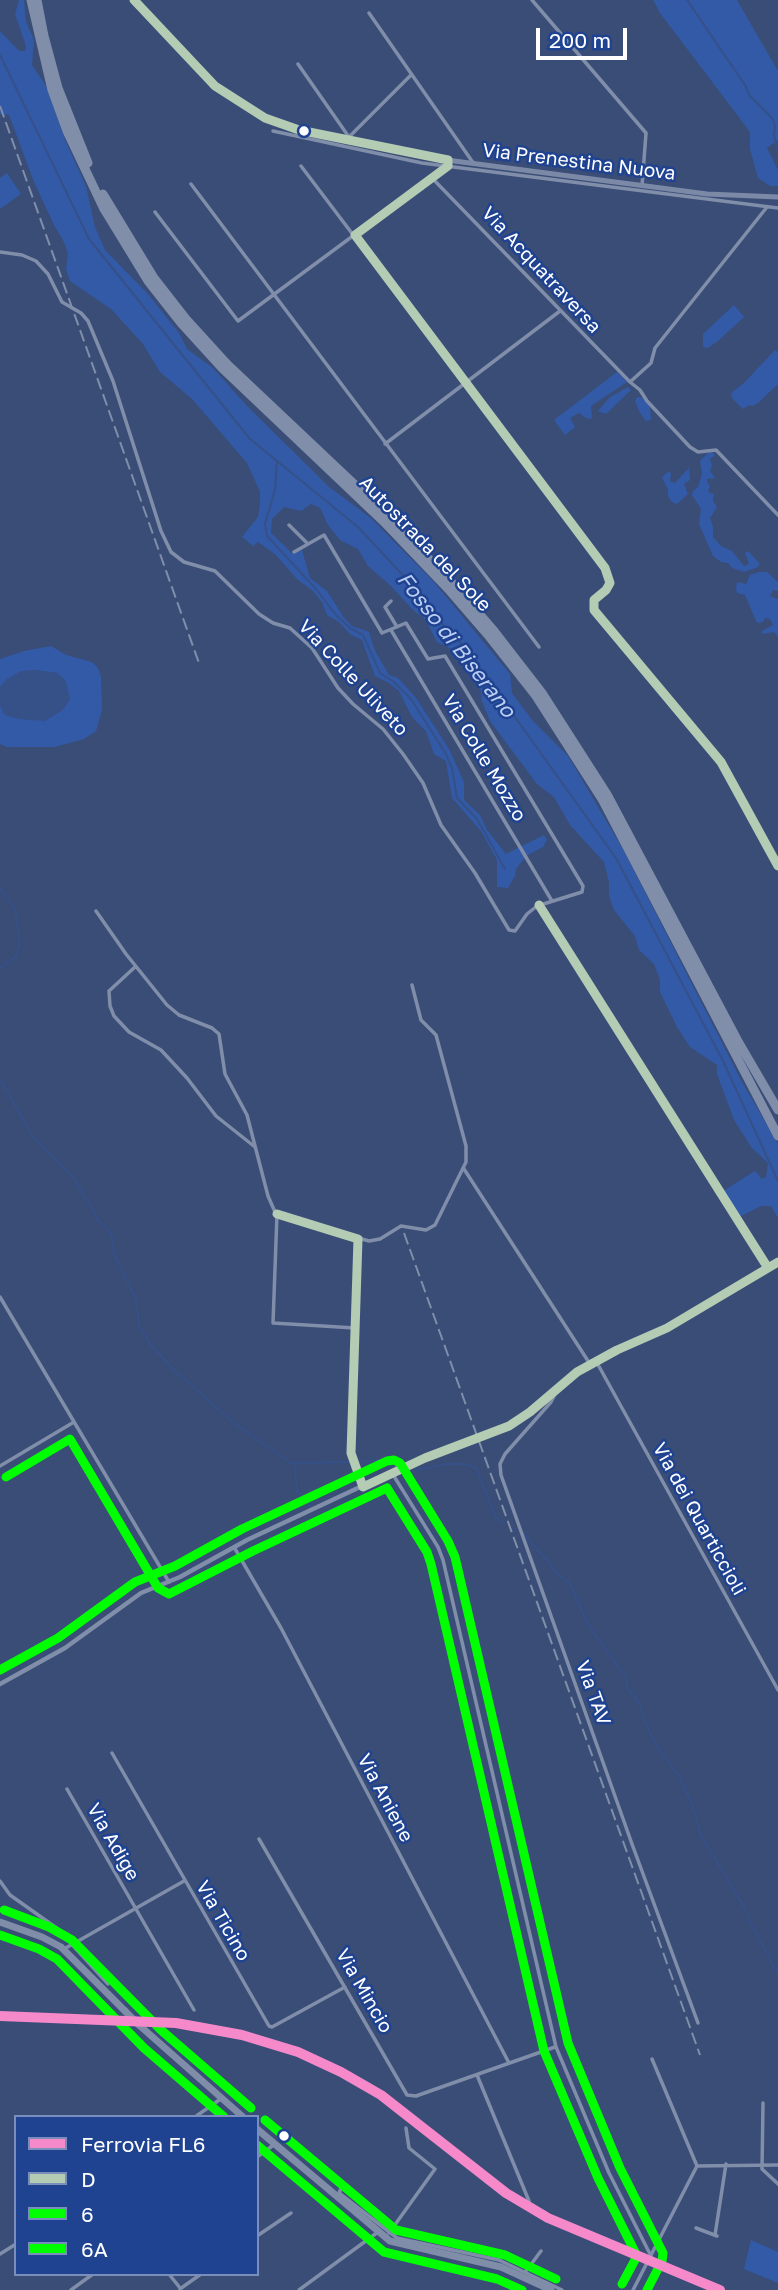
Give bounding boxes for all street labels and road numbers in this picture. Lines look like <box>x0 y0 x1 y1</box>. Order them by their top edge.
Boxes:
street label: Via Prenestina Nuova <box>481 139 677 185</box>
street label: Via Acquatraversa <box>477 202 605 338</box>
street label: Autostrada del Sole <box>354 471 496 617</box>
street label: Via Colle Uliveto <box>293 615 413 741</box>
street label: Via Colle Mozzo <box>437 690 531 826</box>
street label: Via dei Quarticcioli <box>648 1439 750 1599</box>
street label: Via TAV <box>571 1657 615 1729</box>
street label: Via Aniene <box>352 1750 418 1846</box>
street label: Via Adige <box>82 1799 144 1885</box>
street label: Via Ticino <box>191 1877 255 1965</box>
street label: Via Mincio <box>331 1945 397 2037</box>

